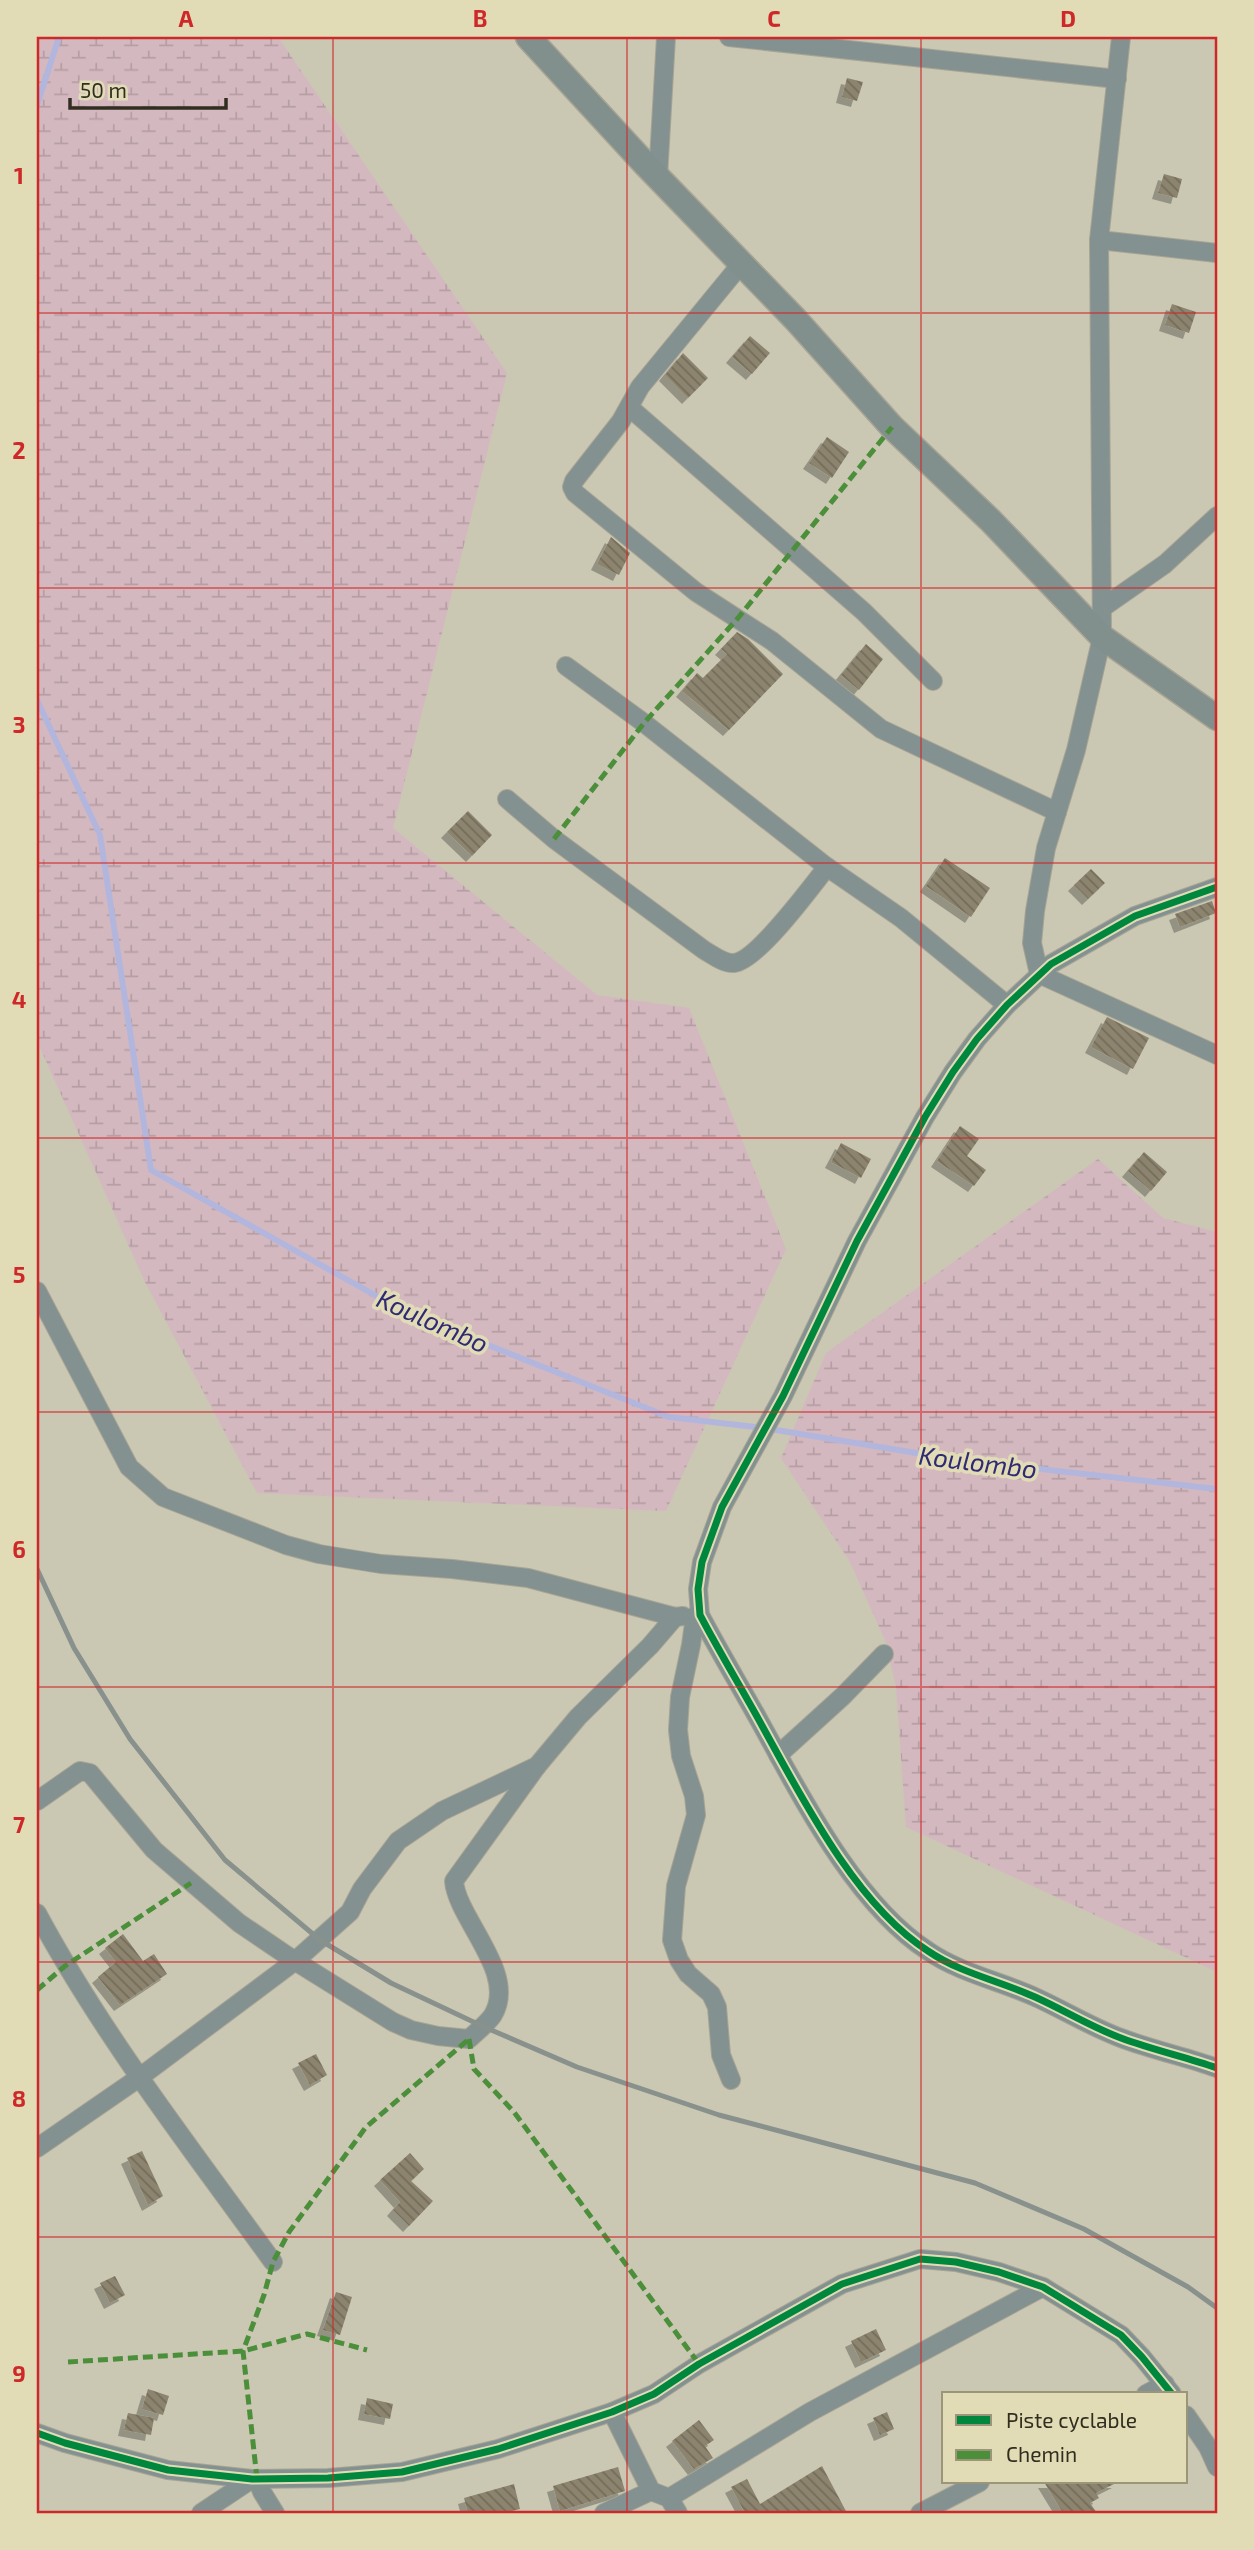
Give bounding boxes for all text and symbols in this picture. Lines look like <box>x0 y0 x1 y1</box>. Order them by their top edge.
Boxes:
text: A <box>178 4 194 32</box>
text: B <box>473 4 487 32</box>
text: C <box>767 4 781 32</box>
text: D <box>1060 4 1076 32</box>
scale bar <box>70 66 226 110</box>
text: 50 m <box>80 77 127 102</box>
text: 1 <box>14 161 24 189</box>
text: 2 <box>12 436 26 464</box>
text: 3 <box>12 710 26 738</box>
text: 4 <box>12 985 26 1013</box>
text: 5 <box>13 1260 25 1288</box>
water label: Koulombo <box>372 1282 494 1358</box>
water label: Koulombo <box>917 1438 1039 1484</box>
text: 6 <box>12 1535 26 1563</box>
text: 7 <box>13 1810 25 1838</box>
text: 8 <box>12 2084 26 2112</box>
text: 9 <box>12 2359 26 2387</box>
legend <box>942 2392 1188 2484</box>
text: Piste cyclable <box>1006 2407 1137 2432</box>
text: Chemin <box>1006 2441 1077 2466</box>

